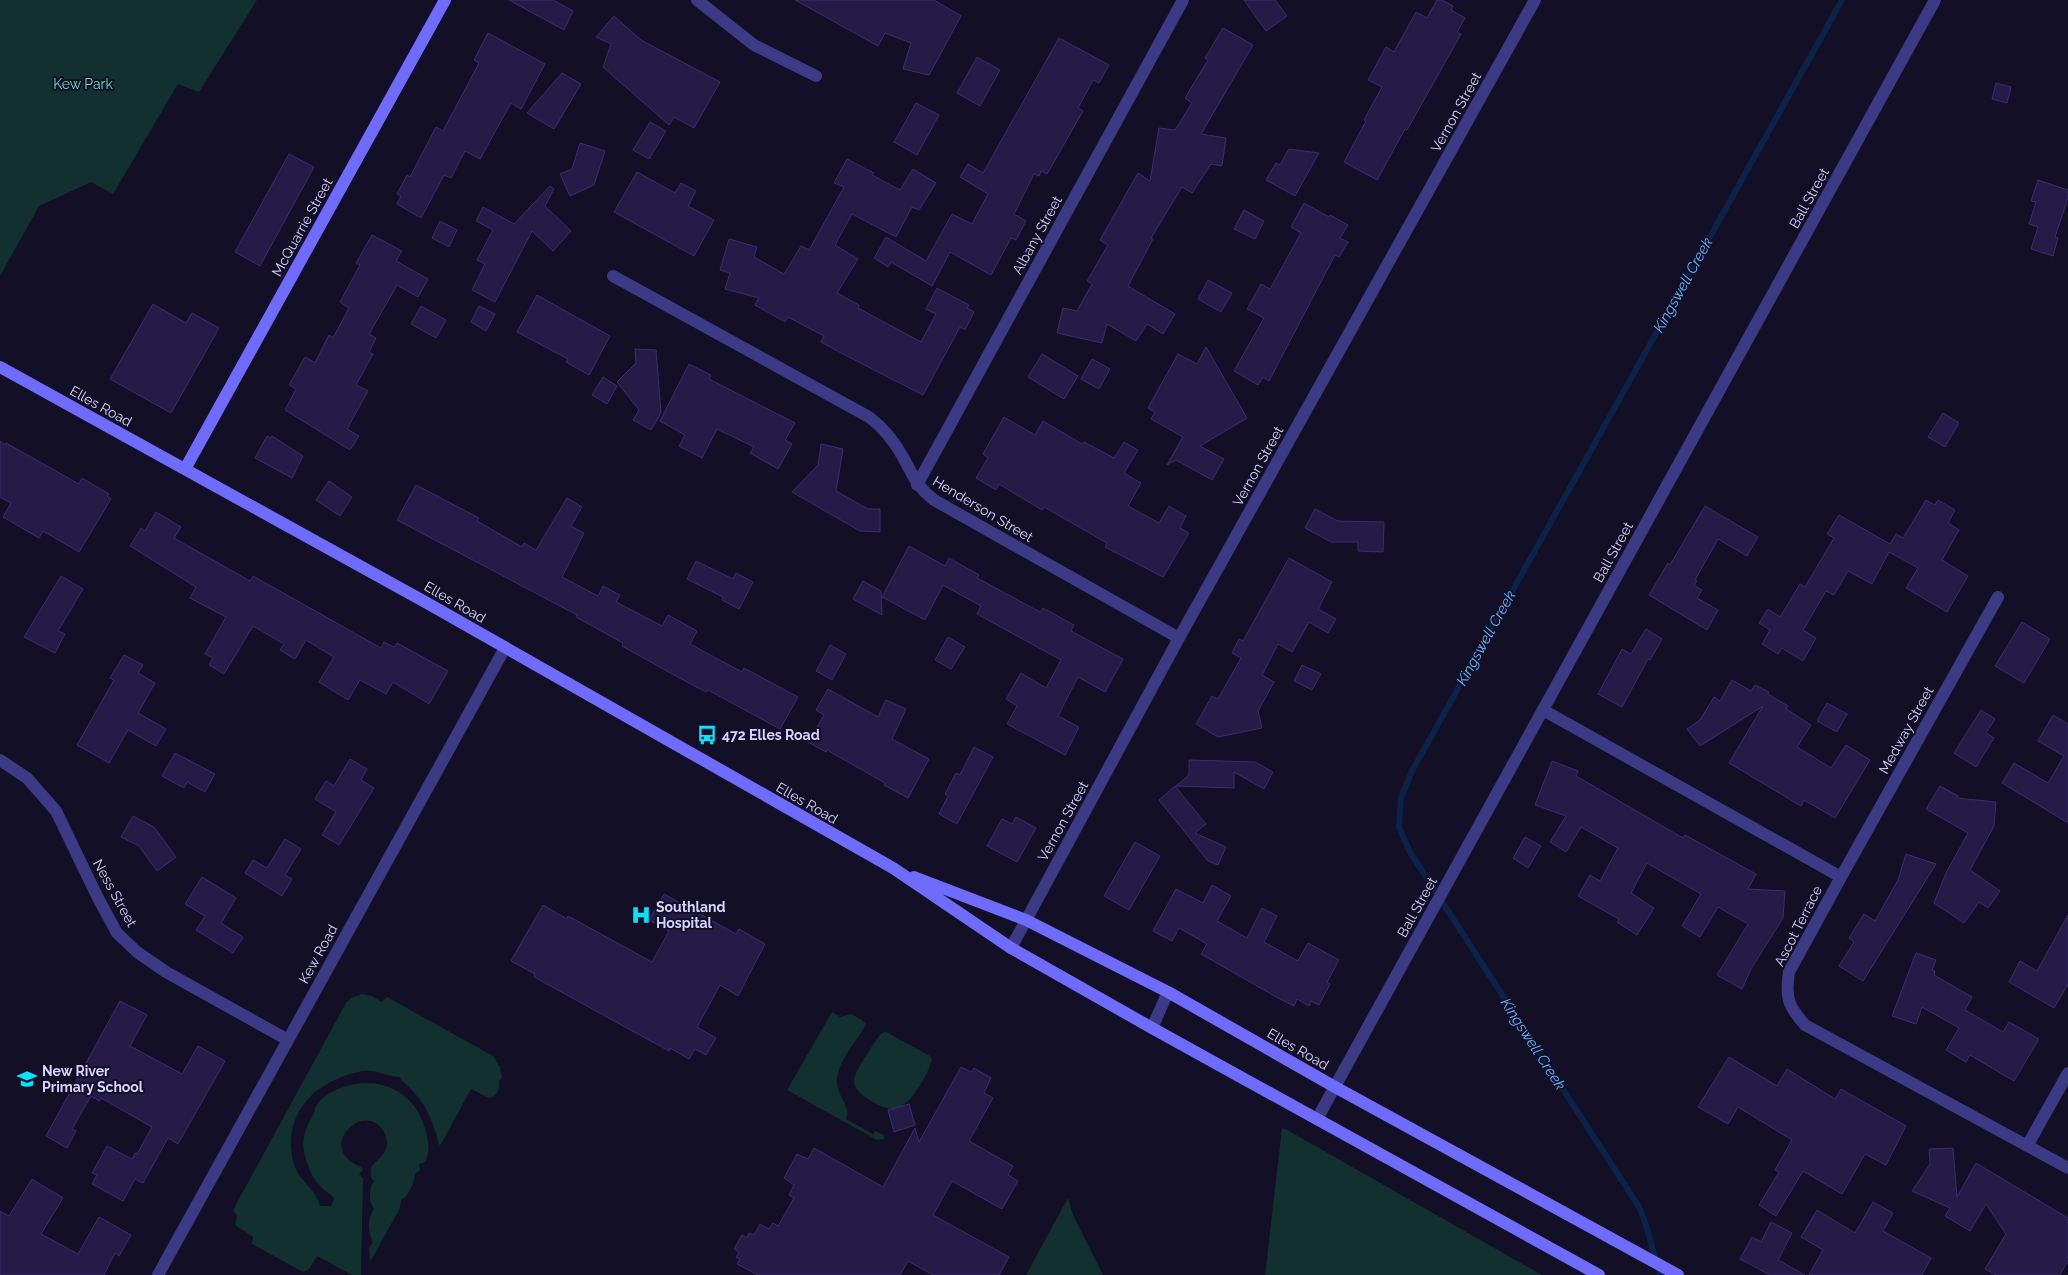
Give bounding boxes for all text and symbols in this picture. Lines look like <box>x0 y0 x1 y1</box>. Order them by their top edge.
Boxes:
street label: Vernon Street <box>1427 69 1485 155</box>
park label: Kew Park <box>53 76 113 92</box>
street label: Ball Street <box>1786 165 1832 231</box>
street label: McQuarrie Street <box>268 175 336 279</box>
street label: Albany Street <box>1009 193 1065 277</box>
water label: Kingswell Creek <box>1649 234 1717 336</box>
street label: Elles Road <box>67 382 135 430</box>
street label: Vernon Street <box>1229 423 1287 509</box>
street label: Henderson Street <box>930 473 1036 545</box>
street label: Ball Street <box>1590 519 1636 585</box>
street label: Elles Road <box>421 578 489 626</box>
water label: Kingswell Creek <box>1452 587 1520 689</box>
street label: Medway Street <box>1875 683 1937 776</box>
bus stop icon: 472 Elles Road <box>696 724 718 746</box>
place label: 472 Elles Road <box>722 727 820 743</box>
street label: Vernon Street <box>1034 778 1092 864</box>
street label: Elles Road <box>773 779 841 827</box>
street label: Ness Street <box>90 856 140 930</box>
street label: Ball Street <box>1394 874 1440 940</box>
street label: Ascot Terrace <box>1771 883 1825 969</box>
place label: Southland Hospital <box>656 899 726 931</box>
hospital icon: Southland Hospital <box>630 904 652 926</box>
street label: Kew Road <box>295 922 341 986</box>
water label: Kingswell Creek <box>1497 995 1569 1093</box>
street label: Elles Road <box>1264 1025 1332 1073</box>
place label: New River Primary School <box>42 1063 144 1095</box>
school or university icon: New River Primary School <box>16 1068 38 1090</box>

